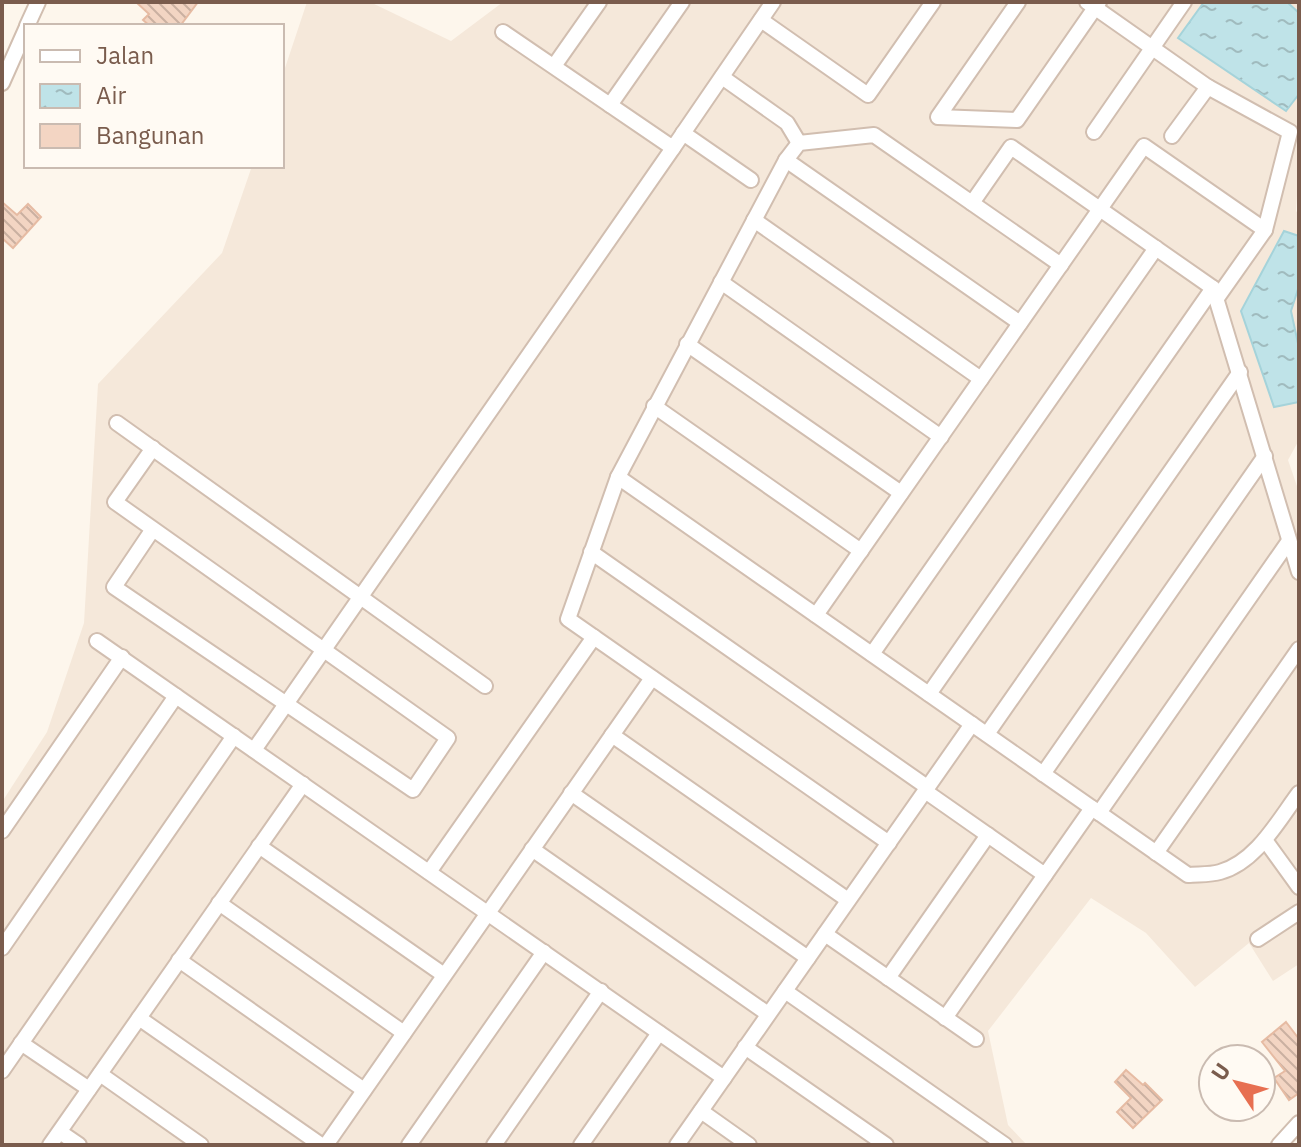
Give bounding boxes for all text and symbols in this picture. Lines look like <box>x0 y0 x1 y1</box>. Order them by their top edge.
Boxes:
legend <box>24 24 284 168</box>
text: Jalan <box>96 39 154 71</box>
text: Air <box>96 79 126 111</box>
text: Bangunan <box>96 119 204 151</box>
north arrow <box>1197 1043 1277 1123</box>
text: U <box>1204 1057 1236 1086</box>

